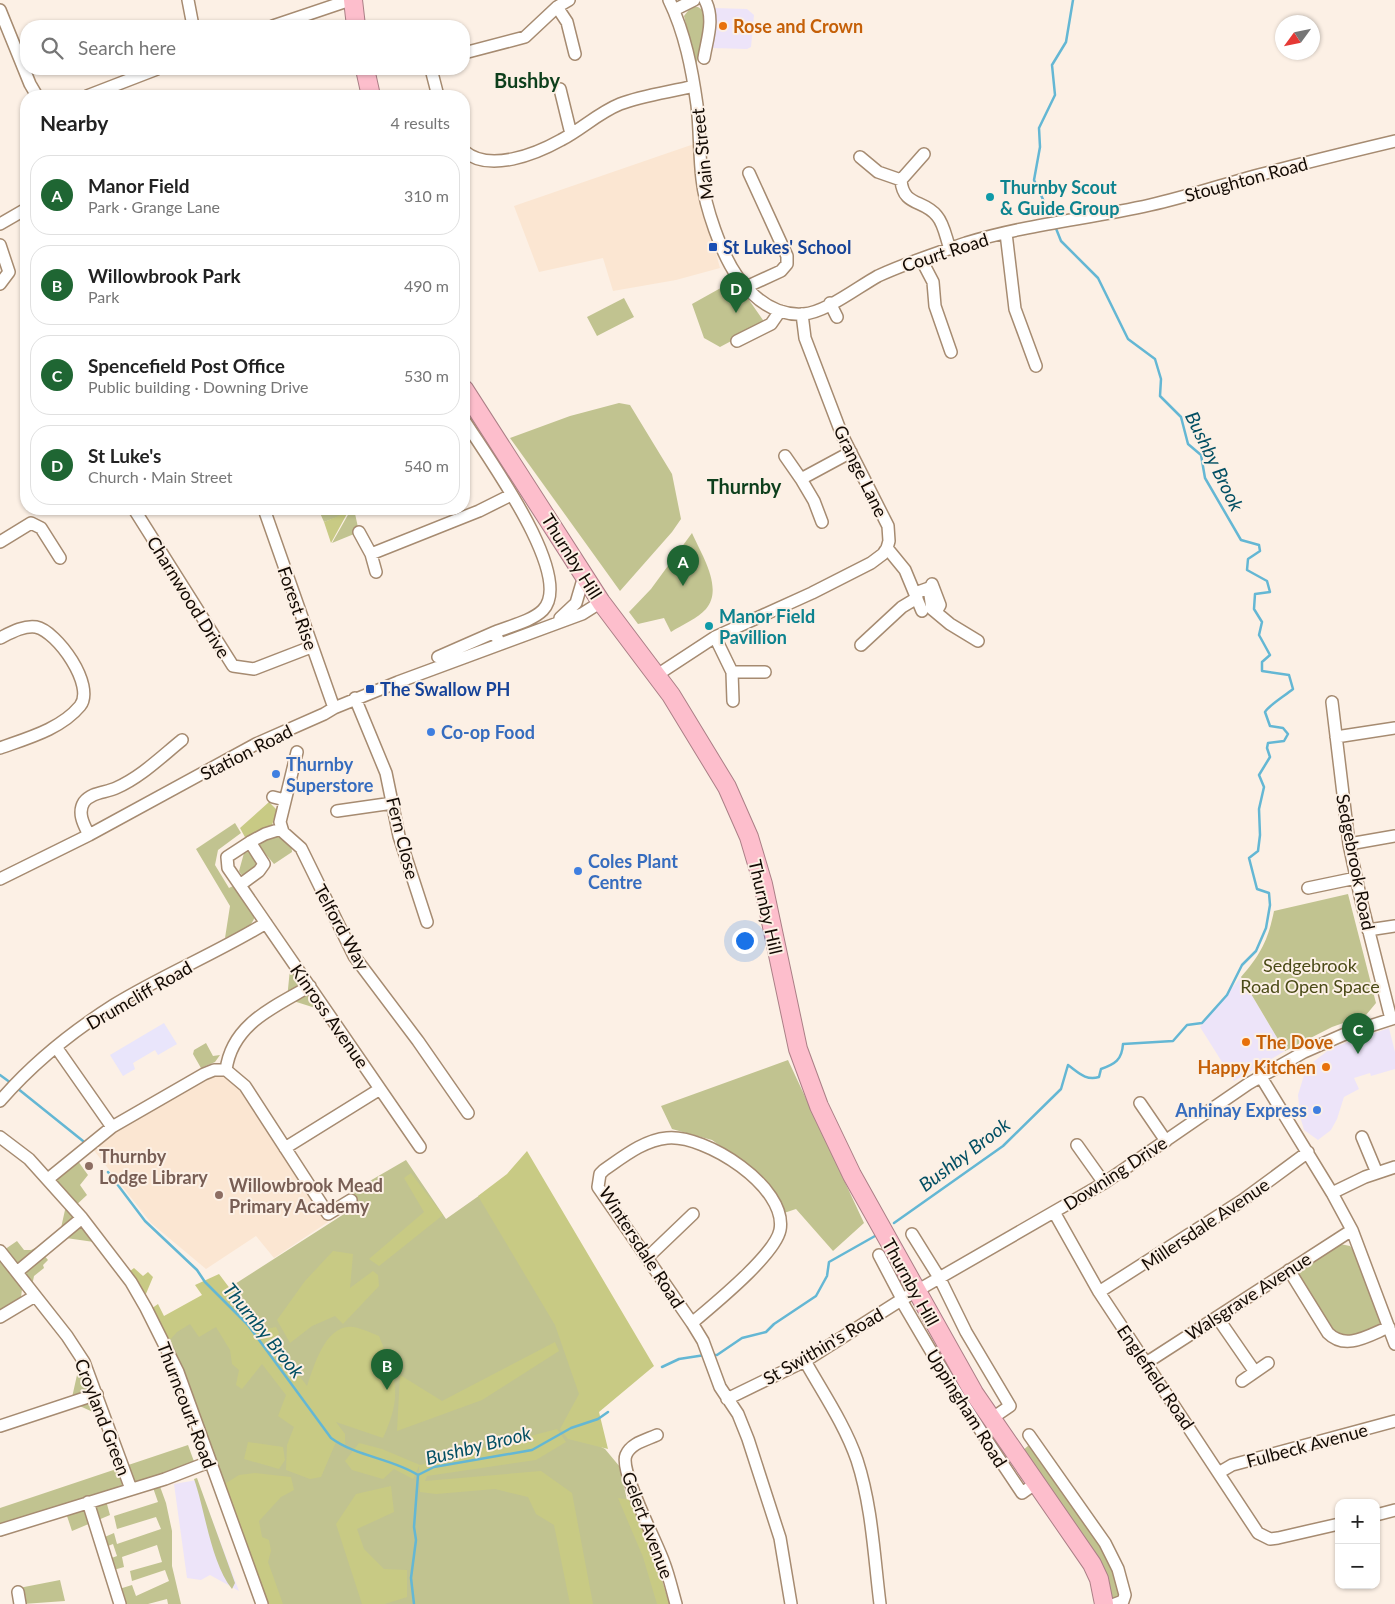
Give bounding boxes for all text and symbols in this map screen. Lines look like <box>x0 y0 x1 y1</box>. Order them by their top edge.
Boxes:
place label: Rose and Crown <box>733 15 863 37</box>
north arrow <box>1275 15 1320 60</box>
search box <box>20 20 470 75</box>
marker: Rose and Crown <box>717 20 729 32</box>
icon: search <box>38 34 66 62</box>
text: Search here <box>78 36 176 59</box>
district label: Bushby <box>494 68 560 92</box>
street label: Main Street <box>686 107 718 201</box>
text: Nearby <box>40 110 108 135</box>
text: 4 results <box>390 113 450 132</box>
street label: Stoughton Road <box>1182 152 1310 206</box>
text: Manor Field <box>88 174 190 197</box>
place label: Thurnby Scout & Guide Group <box>1000 176 1119 219</box>
text: A <box>51 186 63 205</box>
text: 310 m <box>404 186 449 205</box>
marker: Thurnby Scout & Guide Group <box>984 191 996 203</box>
text: Park · Grange Lane <box>88 197 220 216</box>
street label: Court Road <box>899 228 991 276</box>
place label: St Lukes' School <box>723 236 851 258</box>
marker: St Lukes' School <box>707 241 719 253</box>
text: Willowbrook Park <box>88 264 241 287</box>
pin: D <box>720 272 752 313</box>
text: B <box>52 276 62 295</box>
text: 490 m <box>404 276 449 295</box>
text: Park <box>88 287 119 306</box>
text: Spencefield Post Office <box>88 354 285 377</box>
text: C <box>52 366 62 385</box>
text: 530 m <box>404 366 449 385</box>
text: Public building · Downing Drive <box>88 377 309 396</box>
water label: Bushby Brook <box>1181 407 1249 515</box>
street label: Grange Lane <box>829 421 893 521</box>
text: St Luke's <box>88 444 161 467</box>
text: D <box>51 456 63 475</box>
text: 540 m <box>404 456 449 475</box>
text: Church · Main Street <box>88 467 233 486</box>
district label: Thurnby <box>707 474 782 498</box>
street label: Thurnby Hill <box>537 509 607 603</box>
street label: Charnwood Drive <box>143 532 235 662</box>
pin: A <box>667 545 699 586</box>
street label: Forest Rise <box>273 563 323 653</box>
place label: Manor Field Pavillion <box>719 605 815 648</box>
marker: Manor Field Pavillion <box>703 620 715 632</box>
place label: The Swallow PH <box>380 678 510 700</box>
marker: The Swallow PH <box>364 683 376 695</box>
street label: Station Road <box>196 719 296 785</box>
place label: Co-op Food <box>441 721 535 743</box>
marker: Co-op Food <box>425 726 437 738</box>
place label: Thurnby Superstore <box>286 753 374 796</box>
marker: Thurnby Superstore <box>270 768 282 780</box>
street label: Sedgebrook Road <box>1332 792 1380 932</box>
street label: Fern Close <box>382 795 424 881</box>
place label: Coles Plant Centre <box>588 850 678 893</box>
street label: Thurnby Hill <box>744 857 788 957</box>
marker: Coles Plant Centre <box>572 865 584 877</box>
street label: Telford Way <box>309 880 375 974</box>
your location <box>732 928 758 954</box>
park label: Sedgebrook Road Open Space <box>1240 954 1380 997</box>
street label: Drumcliff Road <box>82 956 196 1034</box>
street label: Kinross Avenue <box>286 960 374 1072</box>
pin: C <box>1342 1013 1374 1054</box>
place label: The Dove <box>1256 1031 1334 1053</box>
marker: The Dove <box>1240 1036 1252 1048</box>
place label: Happy Kitchen <box>1197 1056 1316 1078</box>
marker: Happy Kitchen <box>1320 1061 1332 1073</box>
place label: Anhinay Express <box>1174 1099 1307 1121</box>
marker: Anhinay Express <box>1311 1104 1323 1116</box>
water label: Bushby Brook <box>914 1112 1015 1196</box>
street label: Downing Drive <box>1059 1131 1171 1215</box>
place label: Thurnby Lodge Library <box>99 1145 208 1188</box>
marker: Thurnby Lodge Library <box>83 1160 95 1172</box>
street label: Millersdale Avenue <box>1137 1173 1273 1275</box>
place label: Willowbrook Mead Primary Academy <box>229 1174 383 1217</box>
street label: Wintersdale Road <box>595 1182 689 1312</box>
marker: Willowbrook Mead Primary Academy <box>213 1189 225 1201</box>
street label: Thurnby Hill <box>878 1234 944 1330</box>
street label: Walsgrave Avenue <box>1181 1247 1315 1345</box>
water label: Thurnby Brook <box>219 1278 310 1383</box>
street label: St Swithin's Road <box>759 1303 887 1389</box>
street label: Englefield Road <box>1113 1320 1199 1434</box>
street label: Thurncourt Road <box>153 1339 221 1471</box>
street label: Uppingham Road <box>922 1345 1012 1471</box>
pin: B <box>371 1349 403 1390</box>
street label: Croyland Green <box>71 1355 135 1479</box>
street label: Fulbeck Avenue <box>1244 1418 1370 1472</box>
water label: Bushby Brook <box>423 1421 534 1469</box>
street label: Gelert Avenue <box>617 1468 679 1582</box>
map controls <box>1335 1499 1380 1589</box>
button: + <box>1335 1499 1380 1544</box>
button: − <box>1335 1544 1380 1589</box>

